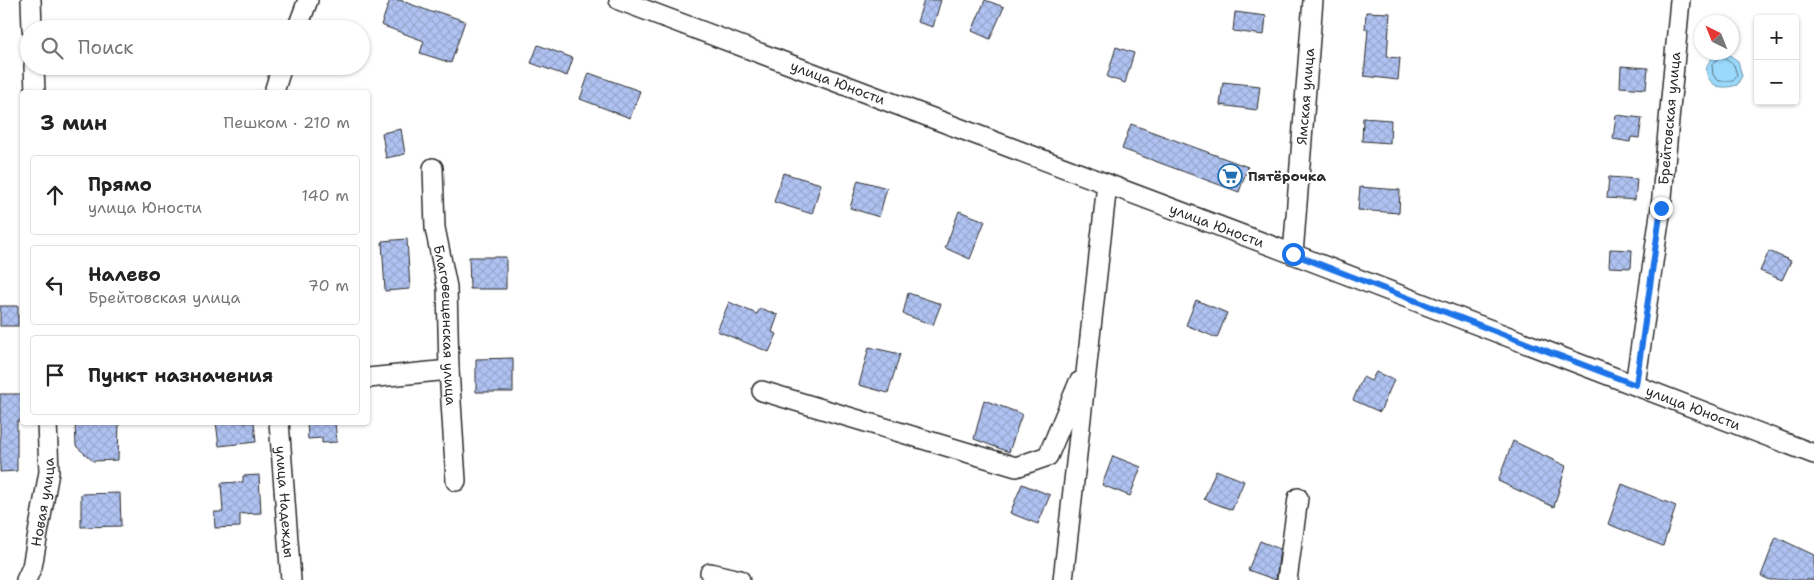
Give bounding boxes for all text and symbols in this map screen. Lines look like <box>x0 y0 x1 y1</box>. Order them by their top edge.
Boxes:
north arrow <box>1694 15 1739 60</box>
map controls <box>1754 15 1799 105</box>
button: + <box>1754 15 1799 60</box>
search box <box>20 20 370 75</box>
icon: search <box>38 34 66 62</box>
text: Поиск <box>78 35 133 60</box>
street label: Ямская улица <box>1293 47 1318 146</box>
street label: Брейтовская улица <box>1654 51 1684 186</box>
street label: улица Юности <box>788 56 888 109</box>
button: − <box>1754 60 1799 105</box>
text: 3 мин <box>40 109 107 137</box>
text: Пешком · 210 m <box>224 112 350 133</box>
supermarket icon: Пятёрочка <box>1217 163 1243 189</box>
place label: Пятёрочка <box>1248 167 1327 185</box>
text: Прямо <box>88 172 152 197</box>
icon: ahead <box>41 181 69 209</box>
text: 140 m <box>302 185 349 206</box>
text: улица Юности <box>88 197 202 218</box>
route end <box>1650 197 1673 220</box>
street label: улица Юности <box>1167 199 1267 251</box>
street label: Благовещенская улица <box>430 243 460 406</box>
route start <box>1282 243 1305 266</box>
text: Налево <box>88 262 161 287</box>
icon: left <box>41 271 69 299</box>
text: 70 m <box>308 275 349 296</box>
text: Брейтовская улица <box>88 287 240 308</box>
icon: arrive <box>41 361 69 389</box>
text: Пункт назначения <box>88 363 273 388</box>
street label: улица Юности <box>1643 381 1743 434</box>
street label: улица Надежды <box>272 445 298 558</box>
street label: Новая улица <box>27 457 58 548</box>

